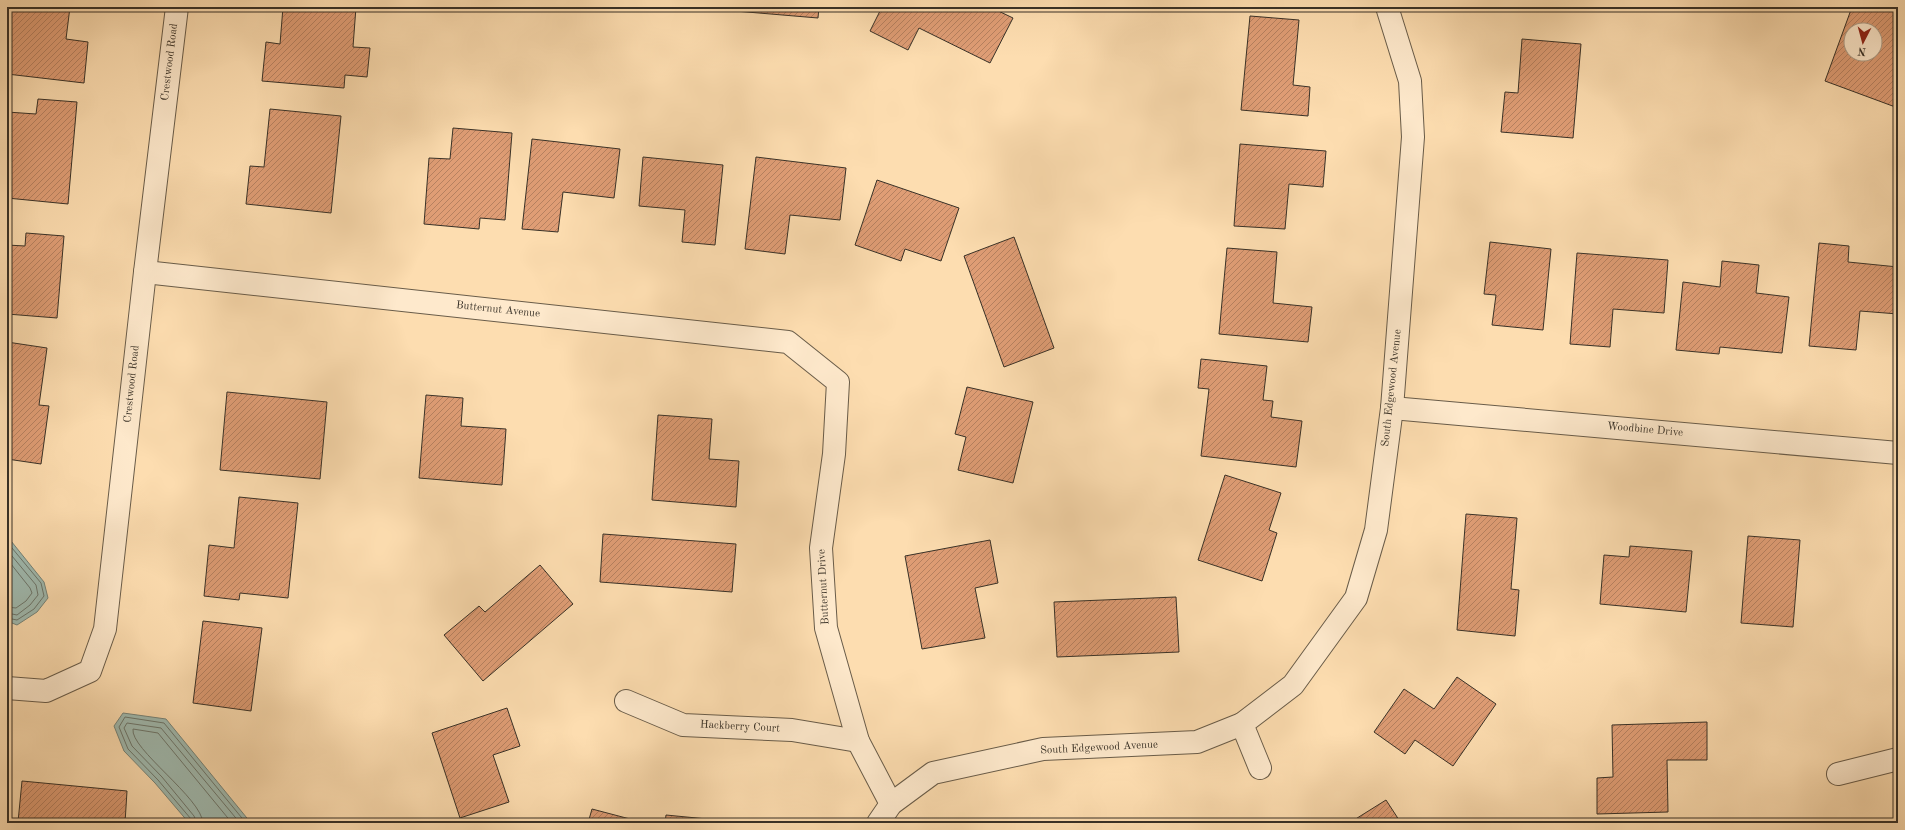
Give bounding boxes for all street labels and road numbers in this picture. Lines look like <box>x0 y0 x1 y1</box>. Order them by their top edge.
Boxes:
street label: Crestwood Road <box>160 22 180 101</box>
street label: Butternut Avenue <box>455 300 541 320</box>
street label: South Edgewood Avenue <box>1380 329 1404 447</box>
street label: Crestwood Road <box>122 344 142 423</box>
street label: Woodbine Drive <box>1606 421 1684 439</box>
street label: Butternut Drive <box>817 549 831 625</box>
street label: Hackberry Court <box>700 719 781 735</box>
street label: South Edgewood Avenue <box>1040 739 1158 757</box>

